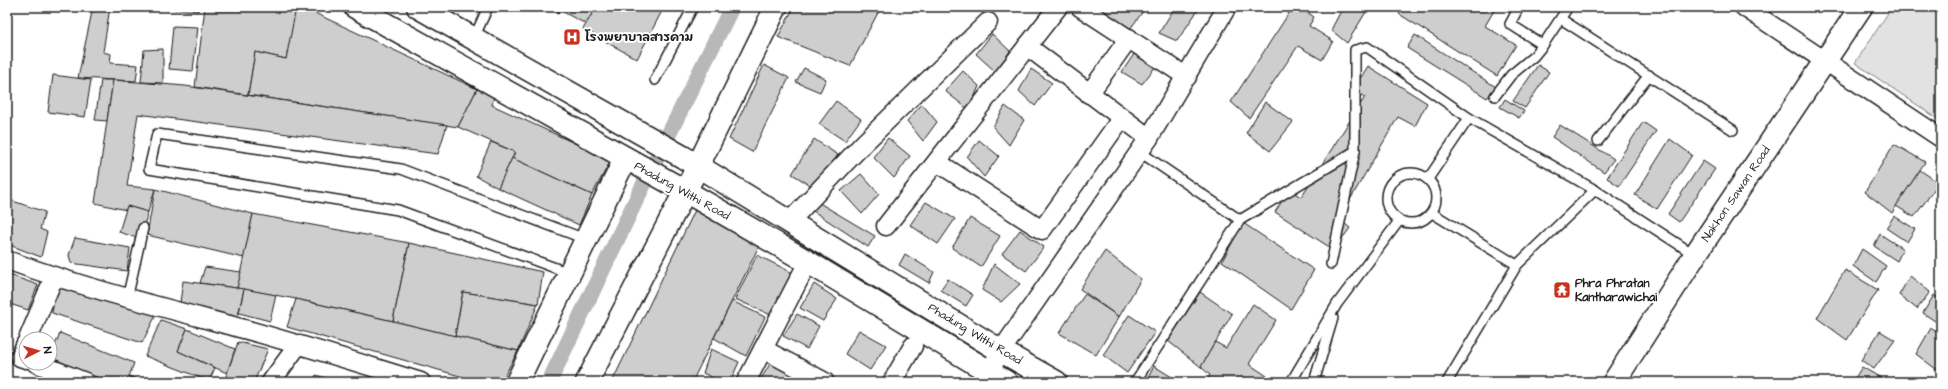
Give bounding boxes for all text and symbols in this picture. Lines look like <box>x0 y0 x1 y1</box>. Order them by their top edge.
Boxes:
hospital icon: โรงพยาบาลสารคาม <box>562 27 582 47</box>
place label: โรงพยาบาลสารคาม <box>584 29 694 46</box>
street label: Nakhon Sawan Road <box>1697 143 1775 245</box>
street label: Phadung Withi Road <box>631 158 733 225</box>
place label: Phra Phratan Kantharawichai <box>1575 275 1657 306</box>
temple icon: Phra Phratan Kantharawichai <box>1552 280 1572 300</box>
street label: Phadung Withi Road <box>924 299 1025 370</box>
north arrow <box>18 331 58 371</box>
text: N <box>40 346 55 354</box>

